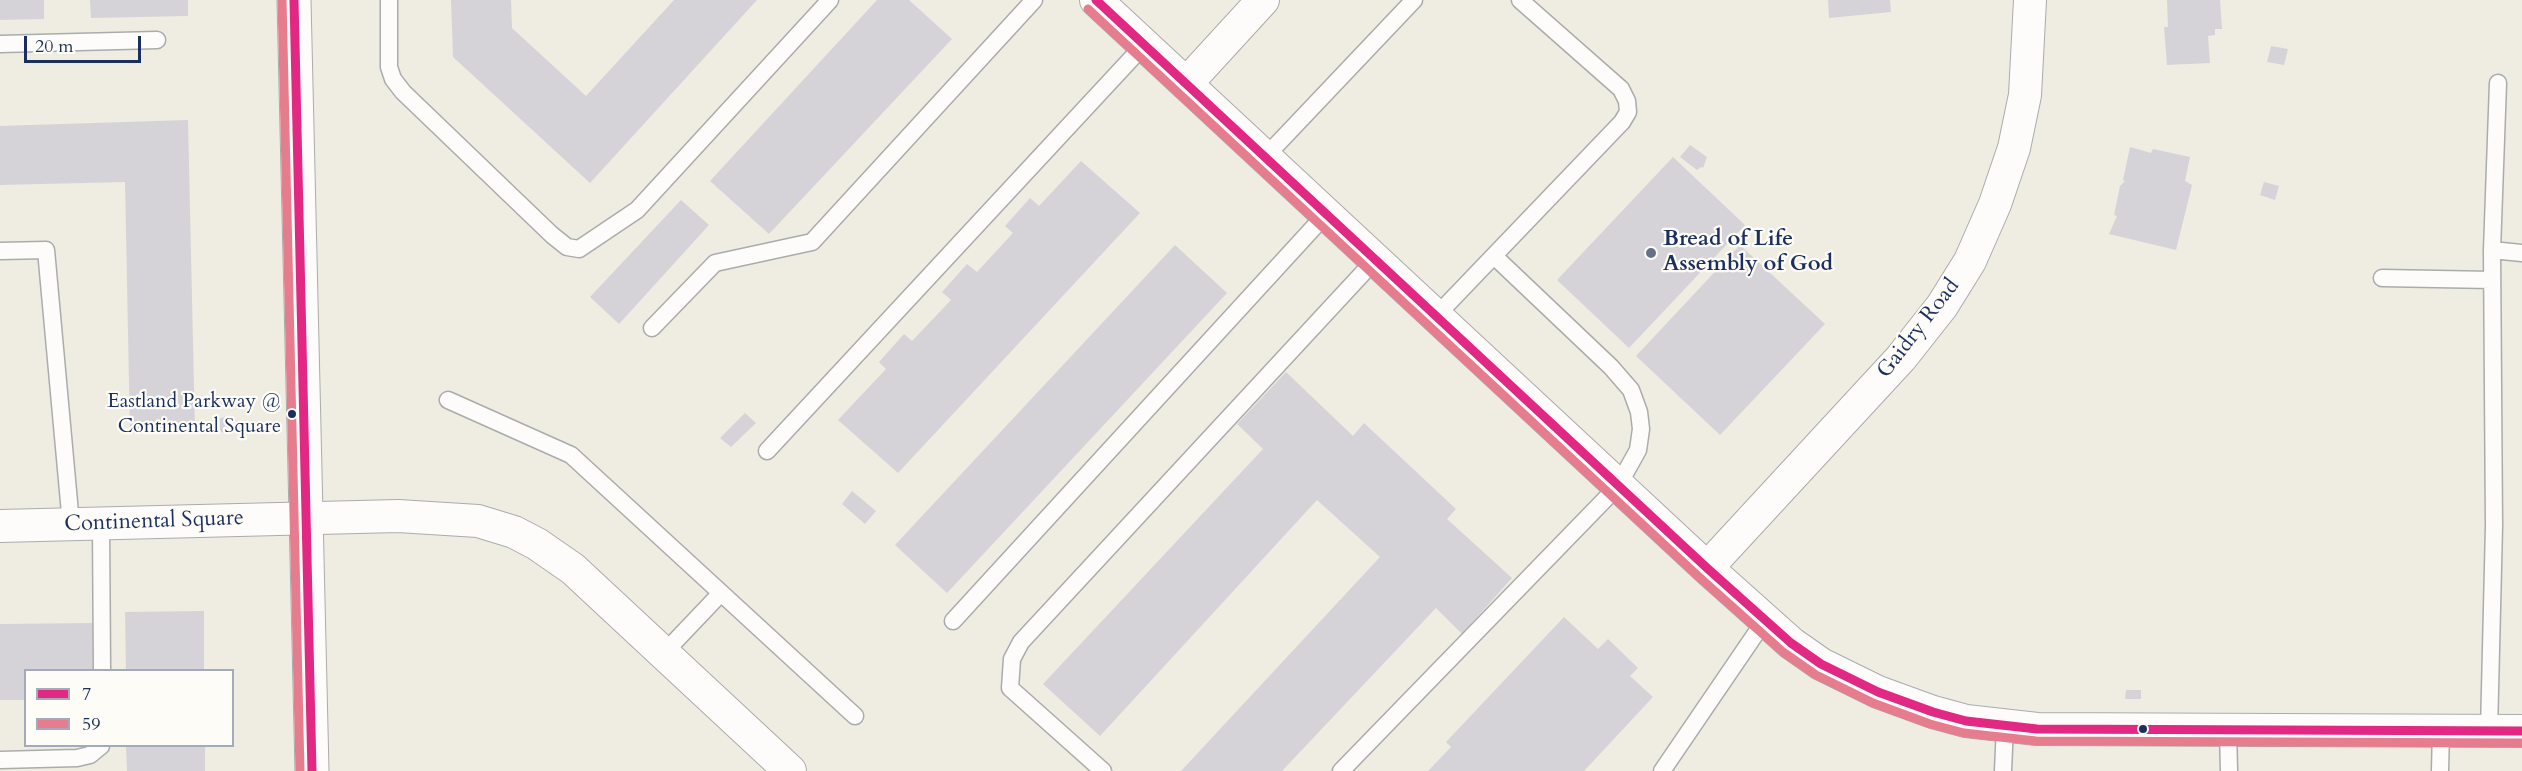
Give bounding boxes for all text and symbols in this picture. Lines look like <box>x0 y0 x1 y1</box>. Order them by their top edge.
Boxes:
scale bar <box>27 24 144 62</box>
text: 20 m <box>35 34 74 59</box>
place label: Bread of Life Assembly of God <box>1663 227 1833 278</box>
marker: Bread of Life Assembly of God <box>1644 246 1658 260</box>
street label: Gaidry Road <box>1872 274 1966 384</box>
place label: Eastland Parkway @ Continental Square <box>107 390 281 437</box>
marker: Eastland Parkway @ Continental Square <box>286 408 298 420</box>
street label: Continental Square <box>64 506 244 538</box>
legend <box>24 669 234 747</box>
text: 7 <box>82 682 91 707</box>
text: 59 <box>82 712 100 737</box>
unlabelled marker <box>2137 723 2149 735</box>

